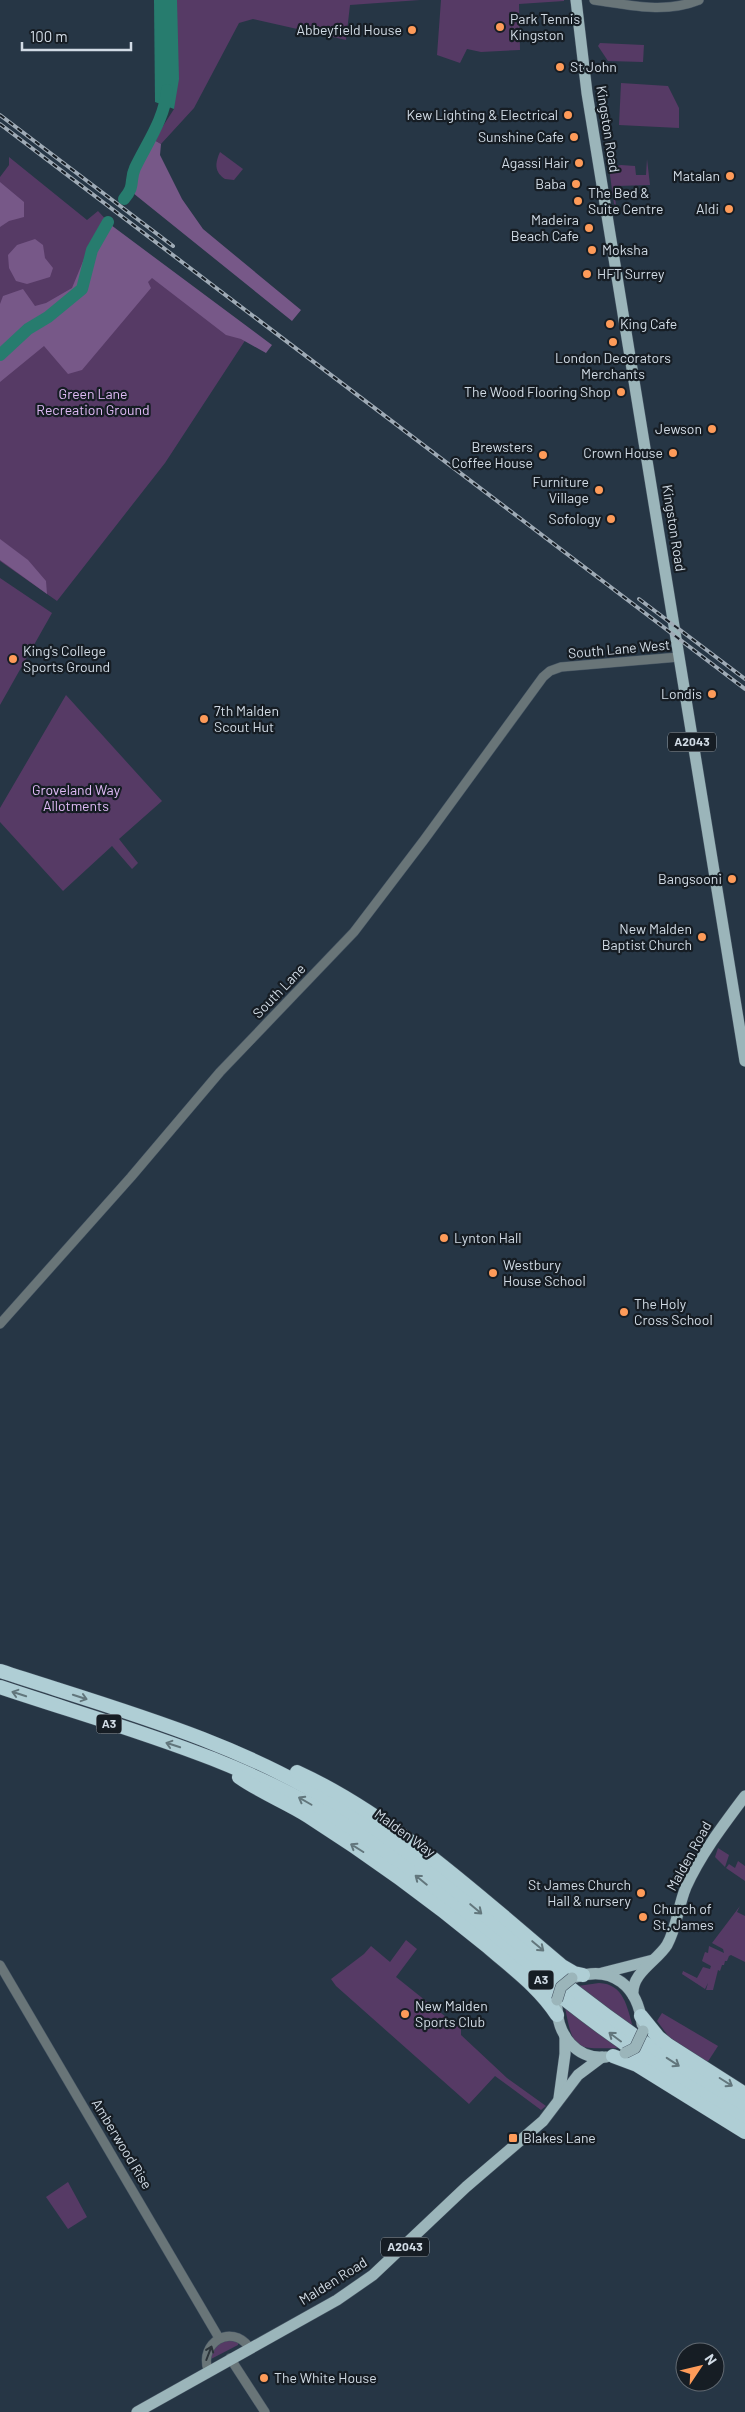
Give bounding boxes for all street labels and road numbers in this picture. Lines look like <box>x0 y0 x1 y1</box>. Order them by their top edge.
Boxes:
street label: Kingston Road <box>593 84 624 174</box>
street label: Kingston Road <box>659 483 690 573</box>
street label: South Lane West <box>567 636 671 661</box>
road number: A2043 <box>668 732 716 752</box>
street label: South Lane <box>249 960 309 1021</box>
road number: A3 <box>96 1715 122 1734</box>
street label: Malden Way <box>372 1805 439 1861</box>
street label: Malden Road <box>663 1818 715 1893</box>
road number: A3 <box>528 1970 554 1990</box>
street label: Amberwood Rise <box>89 2095 156 2192</box>
road number: A2043 <box>381 2238 429 2256</box>
street label: Malden Road <box>296 2253 370 2308</box>

